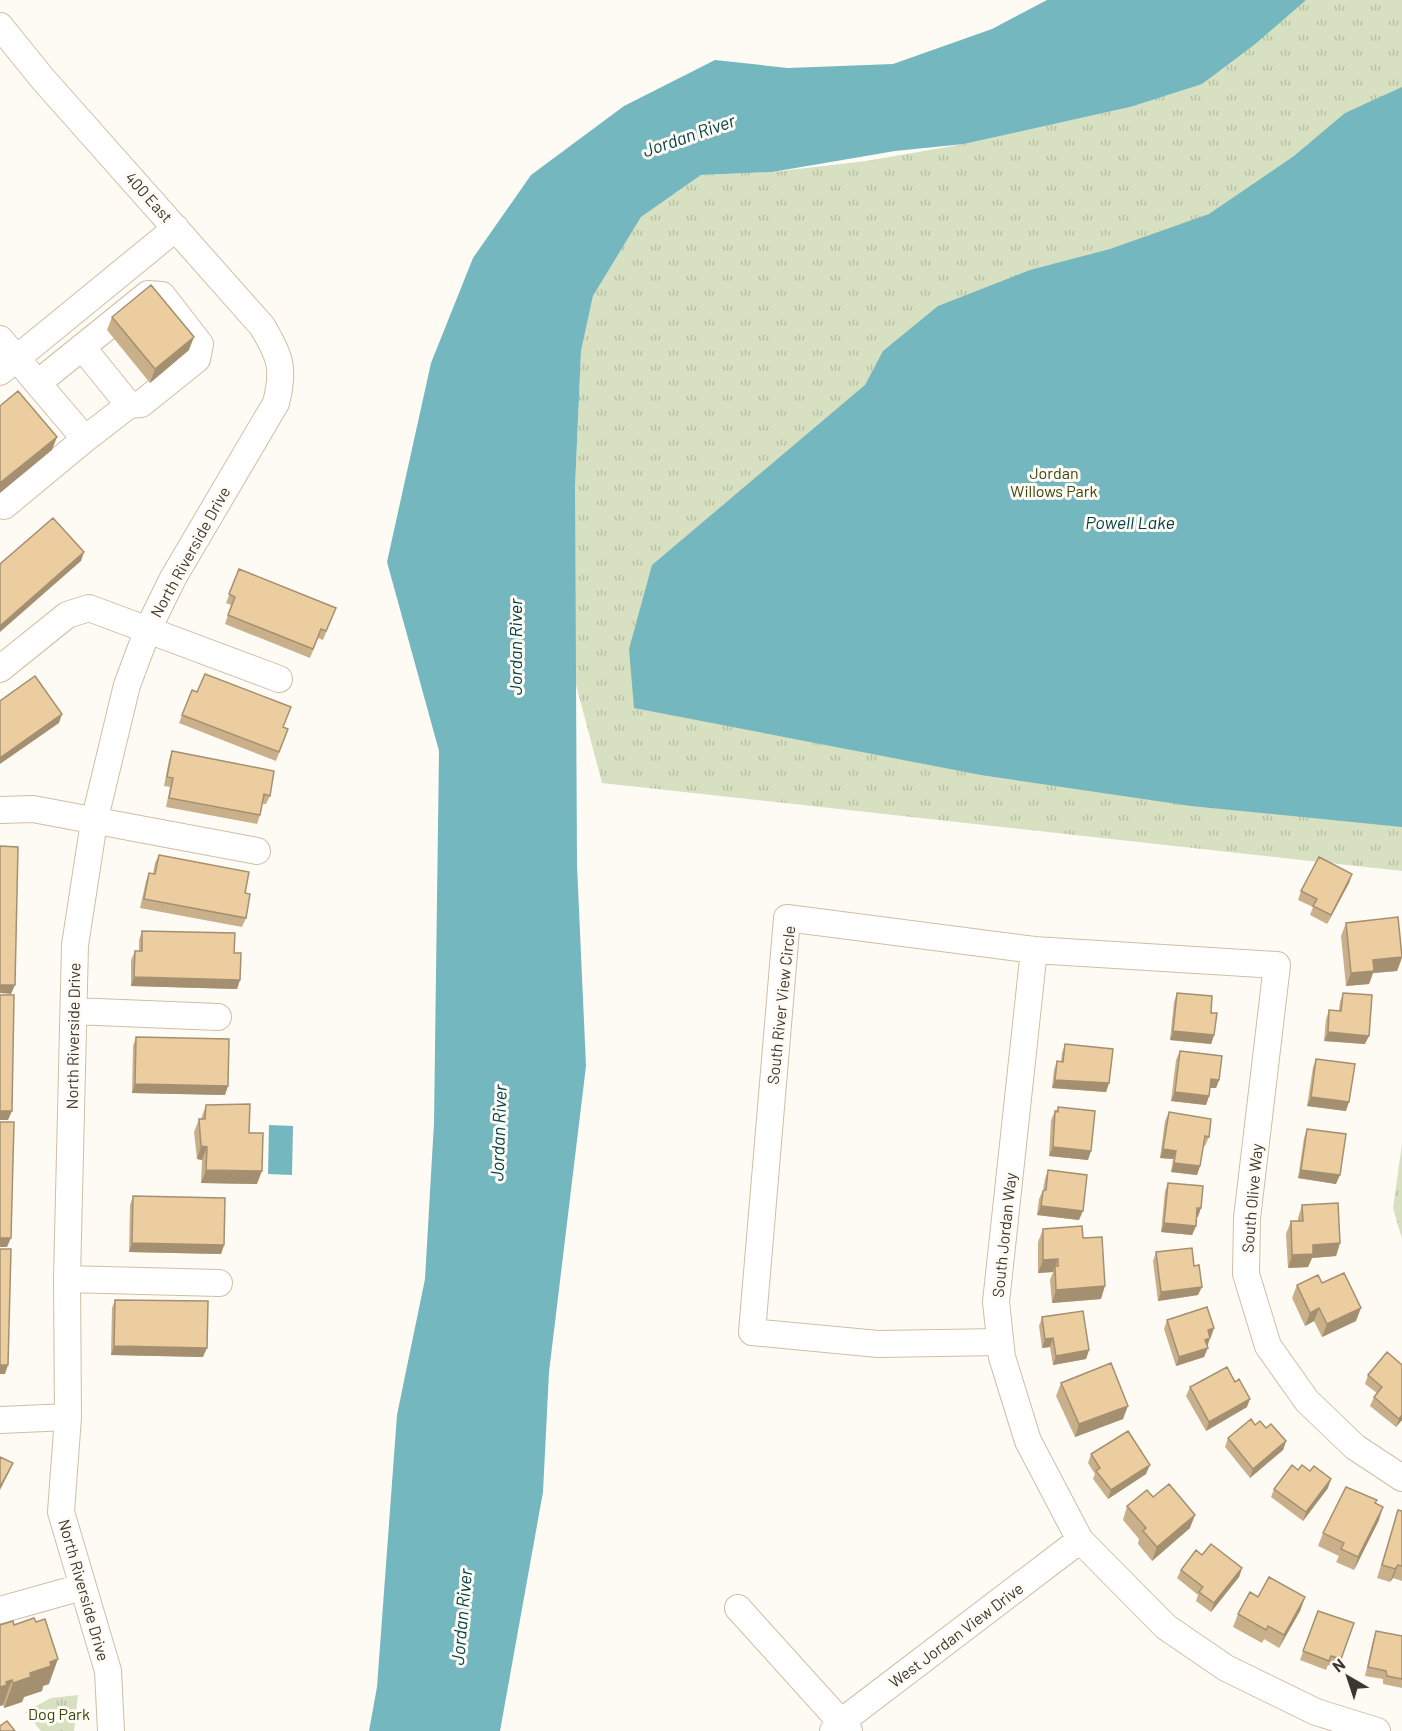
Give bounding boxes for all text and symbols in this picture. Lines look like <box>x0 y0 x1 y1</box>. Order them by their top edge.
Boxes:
water label: Jordan River <box>639 109 739 161</box>
street label: 400 East <box>122 167 177 226</box>
park label: Jordan Willows Park <box>1010 463 1098 500</box>
street label: North Riverside Drive <box>146 483 233 620</box>
water label: Powell Lake <box>1085 511 1175 533</box>
water label: Jordan River <box>504 598 526 695</box>
street label: South River View Circle <box>763 925 798 1085</box>
street label: North Riverside Drive <box>62 963 83 1109</box>
water label: Jordan River <box>485 1084 511 1182</box>
street label: South Olive Way <box>1237 1142 1266 1253</box>
street label: South Jordan Way <box>987 1171 1020 1298</box>
street label: North Riverside Drive <box>55 1517 114 1663</box>
water label: Jordan River <box>446 1567 476 1666</box>
street label: West Jordan View Drive <box>885 1578 1027 1691</box>
north arrow <box>1318 1647 1378 1707</box>
text: N <box>1328 1654 1348 1676</box>
park label: Dog Park <box>28 1704 90 1723</box>

